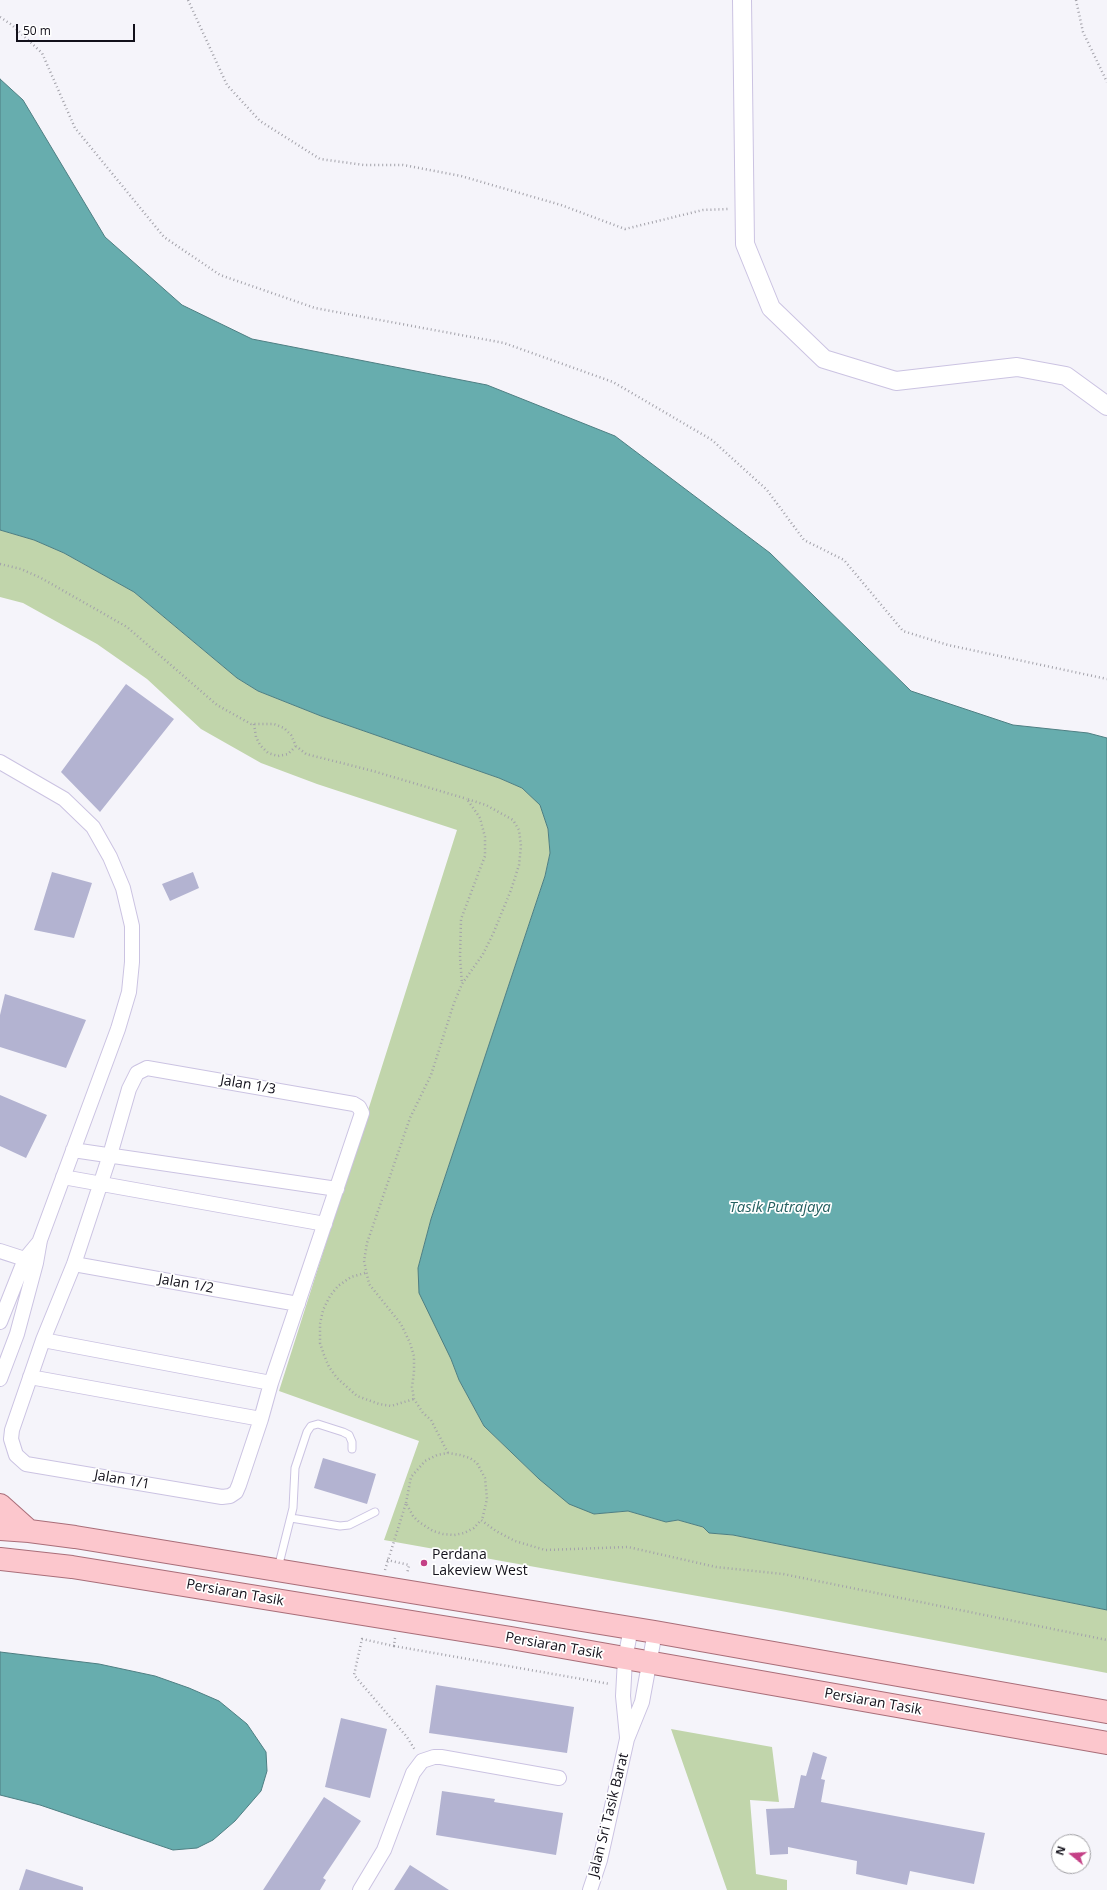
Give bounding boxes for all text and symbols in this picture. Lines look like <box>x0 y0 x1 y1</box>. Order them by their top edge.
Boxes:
scale bar <box>18 16 137 42</box>
text: 50 m <box>23 22 51 39</box>
street label: Jalan 1/3 <box>219 1072 277 1098</box>
water label: Tasik Putrajaya <box>729 1199 831 1217</box>
street label: Jalan 1/2 <box>157 1271 215 1297</box>
street label: Jalan 1/1 <box>93 1467 151 1493</box>
place label: Perdana Lakeview West <box>432 1547 528 1580</box>
marker: Perdana Lakeview West <box>419 1558 429 1568</box>
street label: Persiaran Tasik <box>185 1576 285 1610</box>
street label: Persiaran Tasik <box>504 1629 604 1663</box>
street label: Persiaran Tasik <box>823 1685 923 1719</box>
street label: Jalan Sri Tasik Barat <box>585 1751 633 1879</box>
north arrow <box>1051 1834 1091 1874</box>
text: N <box>1052 1844 1069 1857</box>

